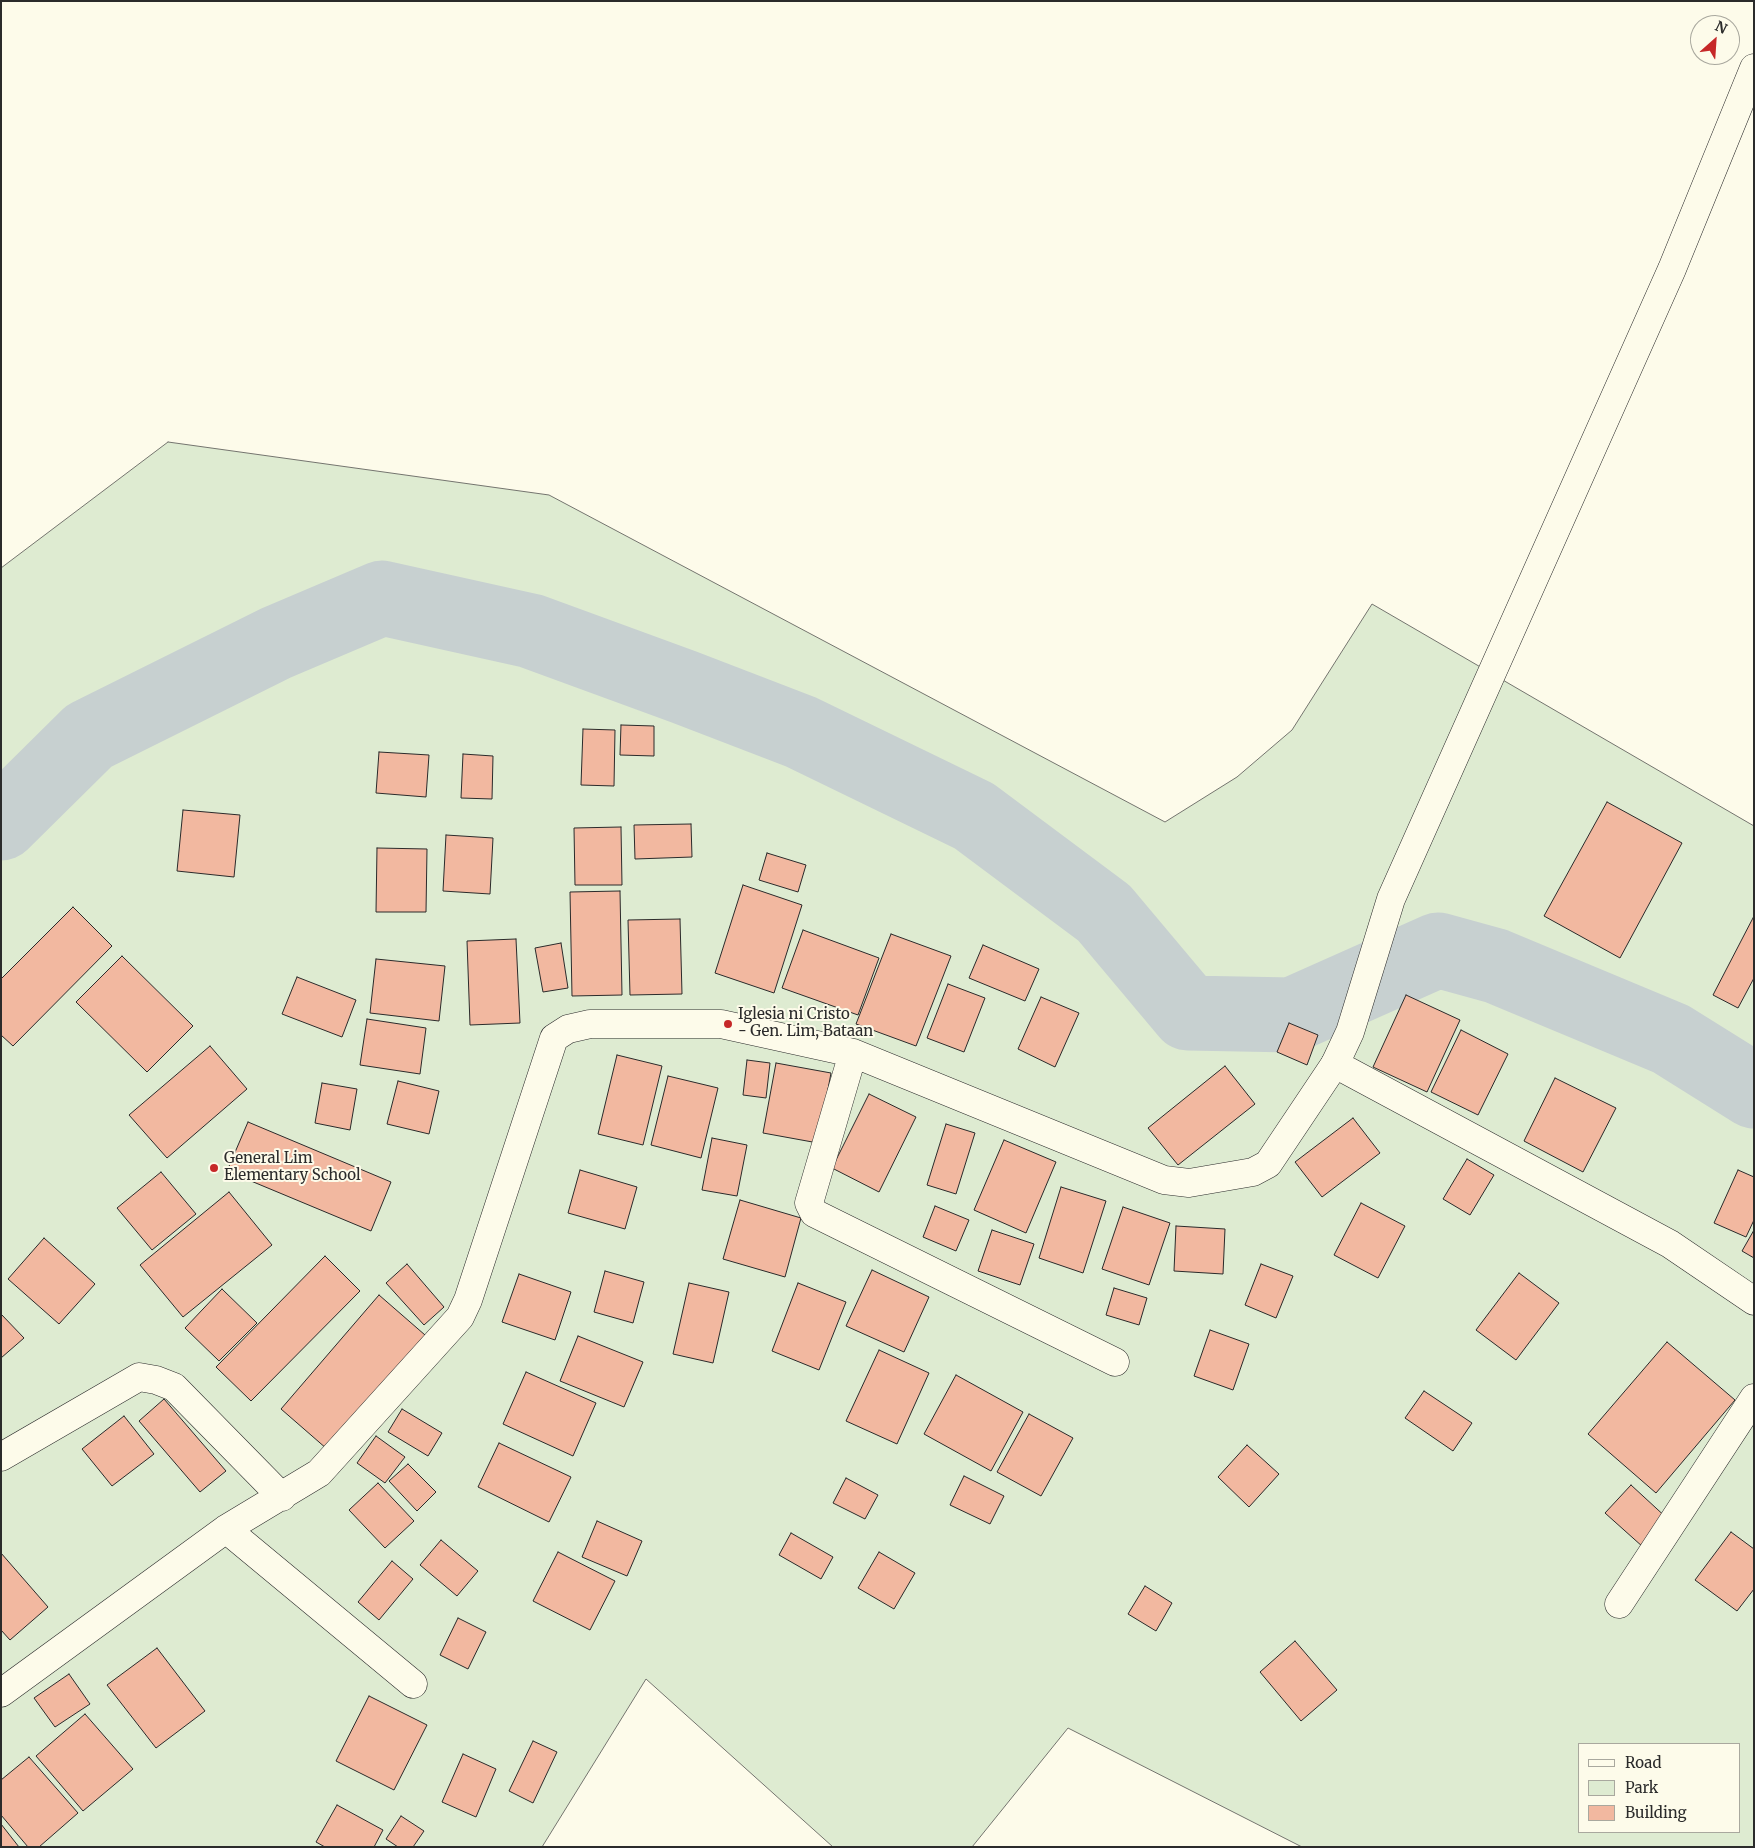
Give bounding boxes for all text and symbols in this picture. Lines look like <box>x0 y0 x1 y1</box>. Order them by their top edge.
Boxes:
north arrow <box>1690 15 1740 65</box>
text: N <box>1712 17 1730 38</box>
place label: Iglesia ni Cristo - Gen. Lim, Bataan <box>738 1006 873 1041</box>
marker: Iglesia ni Cristo - Gen. Lim, Bataan <box>722 1018 734 1030</box>
place label: General Lim Elementary School <box>224 1150 361 1185</box>
marker: General Lim Elementary School <box>208 1162 220 1174</box>
legend <box>1578 1743 1740 1833</box>
text: Road <box>1625 1753 1661 1772</box>
text: Park <box>1625 1778 1658 1797</box>
text: Building <box>1625 1803 1687 1822</box>

